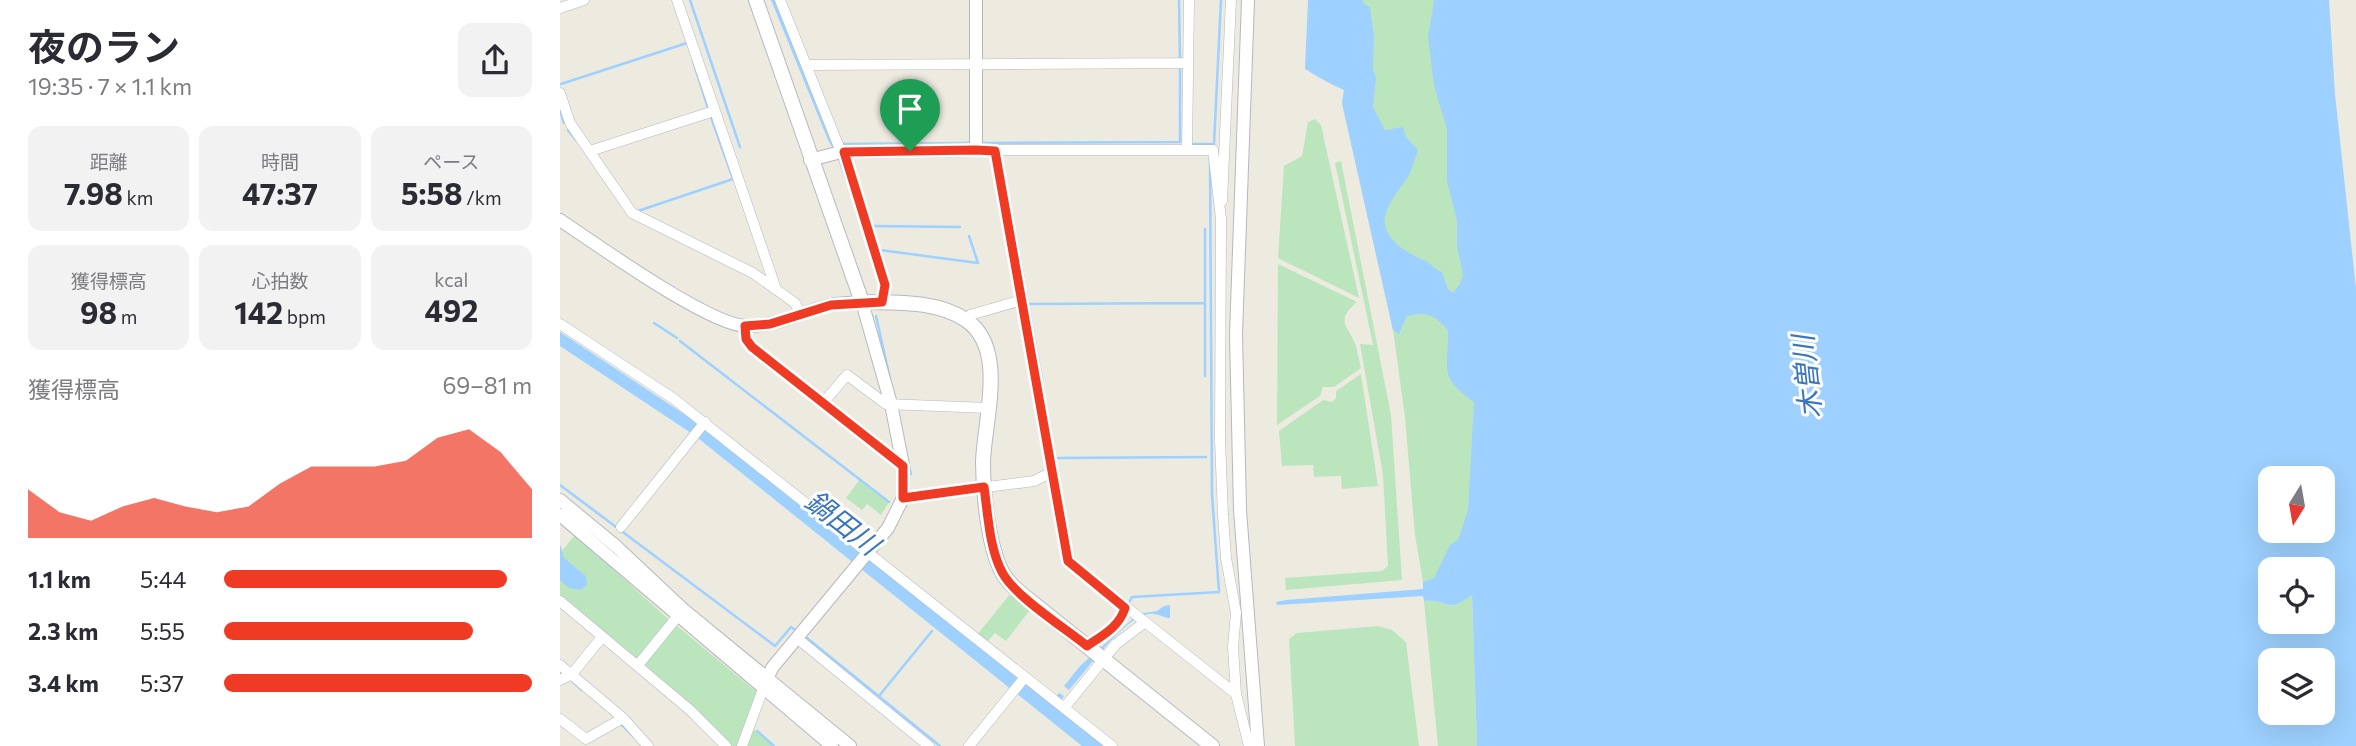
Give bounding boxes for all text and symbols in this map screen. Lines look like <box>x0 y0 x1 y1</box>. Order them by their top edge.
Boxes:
text: 夜のラン <box>28 22 180 69</box>
button: share <box>458 23 532 97</box>
text: 19:35 · 7 × 1.1 km <box>28 72 192 100</box>
pin <box>880 79 940 151</box>
icon: arrive <box>891 90 929 128</box>
text: 距離 <box>90 150 128 173</box>
text: 時間 <box>261 150 299 173</box>
text: ペース <box>423 150 479 173</box>
text: 7.98 <box>64 174 123 211</box>
text: 47:37 <box>242 174 318 211</box>
text: 5:58 <box>401 174 463 211</box>
text: km <box>123 186 153 209</box>
text: /km <box>463 186 502 209</box>
text: kcal <box>434 268 468 291</box>
text: 獲得標高 <box>71 269 147 292</box>
text: 心拍数 <box>251 269 309 292</box>
text: 492 <box>424 291 478 328</box>
text: 98 <box>80 293 117 330</box>
text: 142 <box>234 293 283 330</box>
text: m <box>117 305 137 328</box>
text: bpm <box>283 305 326 328</box>
water label: 木曽川 <box>1784 330 1827 421</box>
text: 69–81 m <box>443 371 532 399</box>
text: 獲得標高 <box>28 375 120 403</box>
north arrow <box>2258 466 2334 542</box>
map controls <box>2258 466 2335 725</box>
water label: 鍋田川 <box>799 483 889 563</box>
button: locate <box>2258 557 2335 634</box>
text: 1.1 km <box>28 565 91 593</box>
text: 5:44 <box>140 565 186 593</box>
text: 2.3 km <box>28 617 98 645</box>
text: 5:55 <box>140 617 185 645</box>
button: layers <box>2258 648 2335 725</box>
text: 3.4 km <box>28 669 99 697</box>
text: 5:37 <box>140 669 184 697</box>

